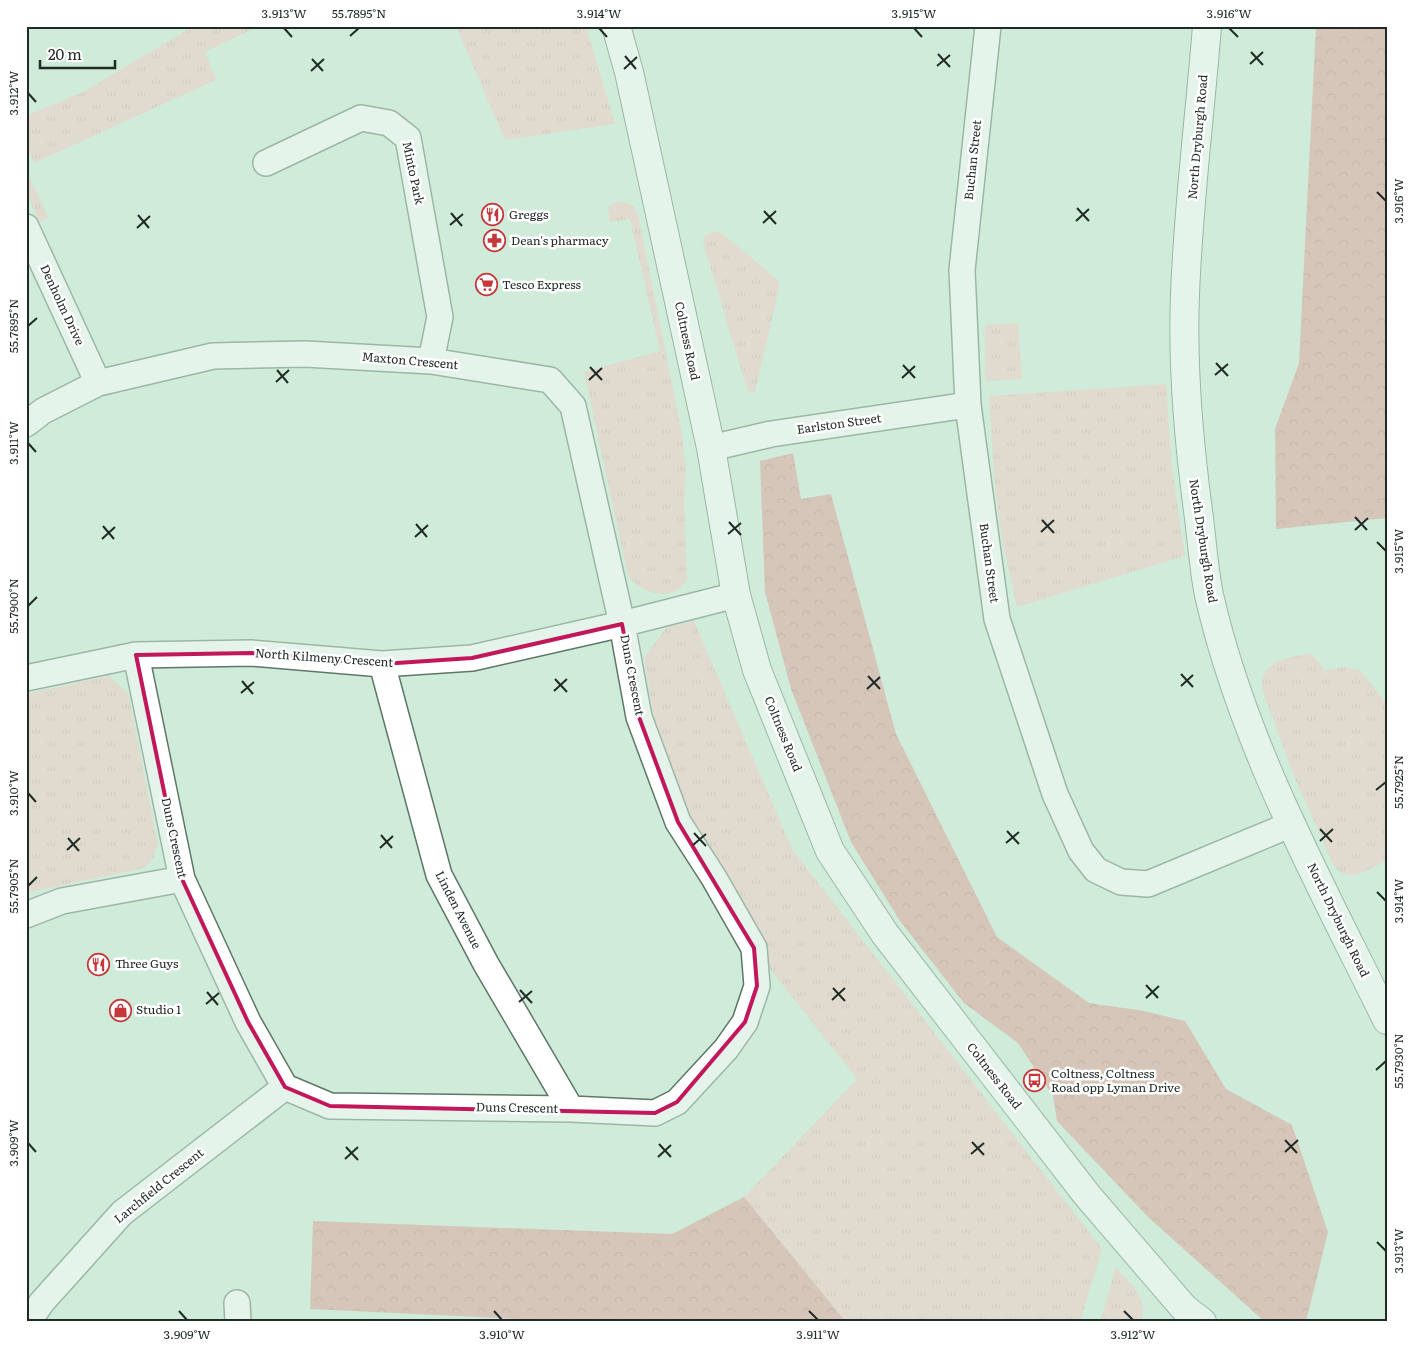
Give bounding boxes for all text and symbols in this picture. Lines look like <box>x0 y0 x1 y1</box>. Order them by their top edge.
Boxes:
text: 3.913°W <box>261 4 307 22</box>
text: 55.7895°N <box>332 4 386 22</box>
text: 3.914°W <box>577 4 621 22</box>
text: 3.915°W <box>892 4 936 22</box>
text: 3.916°W <box>1206 4 1252 22</box>
scale bar <box>40 38 115 70</box>
text: 20 m <box>48 42 82 65</box>
text: 3.912°W <box>4 71 22 115</box>
street label: North Dryburgh Road <box>1183 73 1211 200</box>
street label: Buchan Street <box>959 119 985 201</box>
street label: Minto Park <box>399 140 430 207</box>
text: 3.916°W <box>1389 178 1407 224</box>
restaurant icon: Greggs <box>481 203 505 227</box>
place label: Greggs <box>509 205 549 223</box>
pharmacy icon: Dean's pharmacy <box>483 229 507 253</box>
place label: Dean's pharmacy <box>511 231 609 249</box>
street label: Denholm Drive <box>36 261 90 348</box>
supermarket icon: Tesco Express <box>474 273 498 297</box>
place label: Tesco Express <box>502 275 582 293</box>
text: 55.7895°N <box>4 299 22 353</box>
street label: Coltness Road <box>671 300 705 382</box>
street label: Maxton Crescent <box>361 347 459 373</box>
street label: Earlston Street <box>795 408 882 438</box>
text: 3.911°W <box>4 421 22 465</box>
street label: North Dryburgh Road <box>1185 478 1223 605</box>
street label: Buchan Street <box>975 522 1005 604</box>
text: 3.915°W <box>1389 529 1407 573</box>
text: 55.7900°N <box>4 578 22 634</box>
street label: Duns Crescent <box>616 633 650 717</box>
street label: North Kilmeny Crescent <box>254 643 394 671</box>
street label: Coltness Road <box>761 693 808 775</box>
text: 55.7925°N <box>1389 755 1407 809</box>
text: 3.910°W <box>4 770 22 816</box>
street label: Duns Crescent <box>158 796 192 880</box>
text: 55.7905°N <box>4 859 22 913</box>
street label: North Dryburgh Road <box>1303 859 1375 980</box>
street label: Linden Avenue <box>432 867 486 952</box>
text: 3.914°W <box>1389 879 1407 923</box>
restaurant icon: Three Guys <box>87 952 111 976</box>
place label: Three Guys <box>115 954 179 972</box>
shop icon: Studio 1 <box>108 998 132 1022</box>
place label: Studio 1 <box>136 1000 181 1018</box>
text: 55.7930°N <box>1389 1033 1407 1089</box>
street label: Coltness Road <box>963 1038 1027 1113</box>
place label: Coltness, Coltness Road opp Lyman Drive <box>1051 1064 1180 1096</box>
bus stop icon: Coltness, Coltness Road opp Lyman Drive <box>1023 1069 1047 1093</box>
street label: Duns Crescent <box>476 1097 558 1117</box>
text: 3.909°W <box>4 1119 22 1167</box>
street label: Larchfield Crescent <box>110 1143 207 1227</box>
text: 3.913°W <box>1389 1228 1407 1274</box>
text: 3.909°W <box>163 1325 211 1343</box>
text: 3.910°W <box>479 1325 525 1343</box>
text: 3.911°W <box>796 1325 840 1343</box>
text: 3.912°W <box>1111 1325 1155 1343</box>

